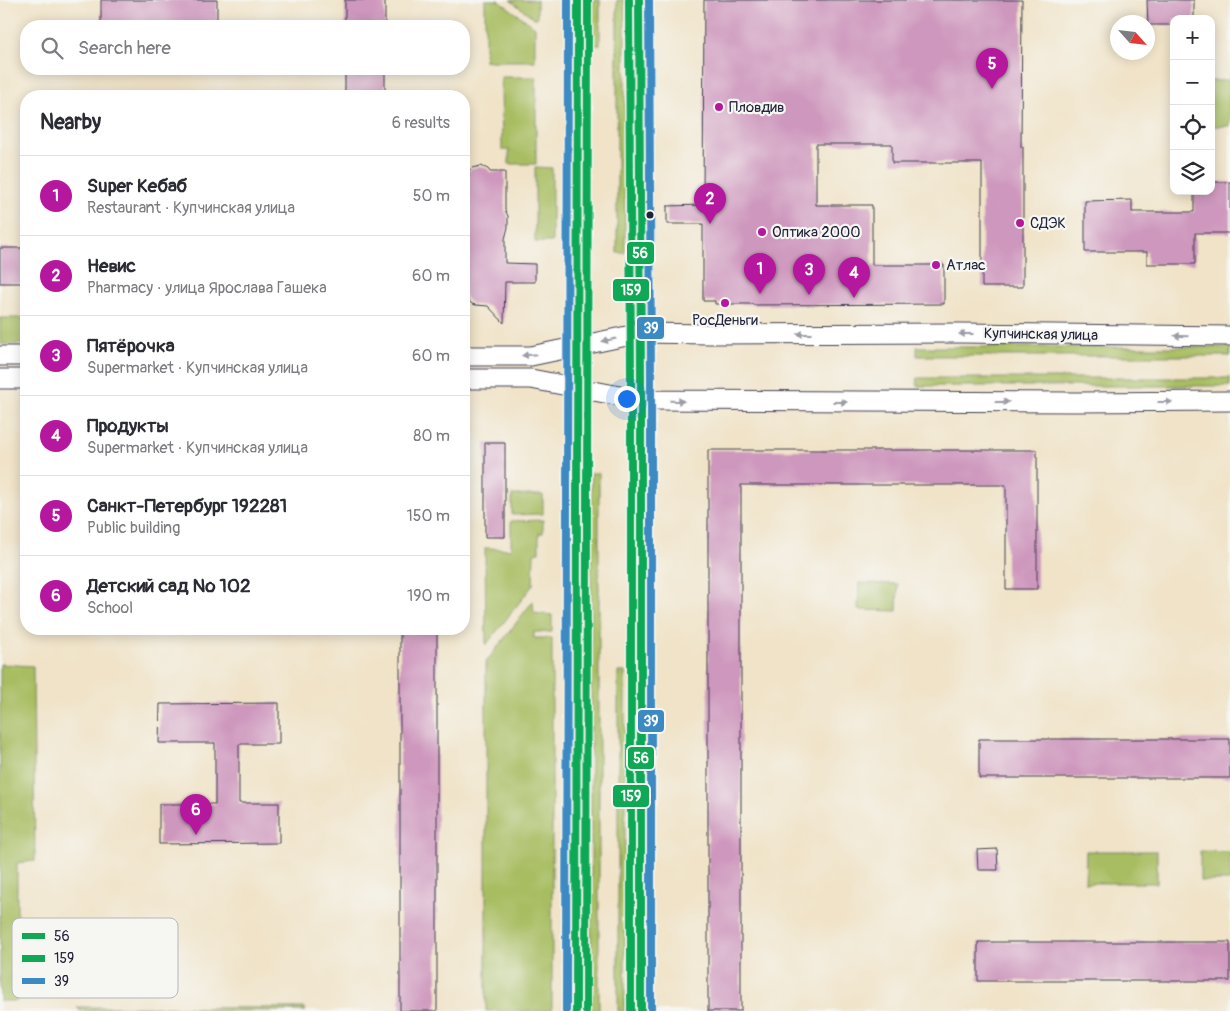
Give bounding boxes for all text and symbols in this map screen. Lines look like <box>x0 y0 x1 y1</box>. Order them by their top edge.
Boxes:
north arrow <box>1110 15 1155 60</box>
map controls <box>1170 15 1215 195</box>
button: + <box>1170 15 1215 60</box>
search box <box>20 20 470 75</box>
icon: search <box>38 34 66 62</box>
text: Search here <box>78 36 171 60</box>
pin: 5 <box>976 48 1008 89</box>
button: − <box>1170 60 1215 105</box>
place label: Пловдив <box>729 98 784 117</box>
marker: Пловдив <box>713 101 725 113</box>
button: locate <box>1170 105 1215 150</box>
text: Nearby <box>40 109 101 136</box>
text: 6 results <box>392 113 450 133</box>
button: layers <box>1170 150 1215 195</box>
text: Super Кебаб <box>87 174 187 198</box>
pin: 2 <box>694 183 726 224</box>
text: 1 <box>53 186 59 206</box>
text: 50 m <box>413 186 450 206</box>
text: Restaurant · Купчинская улица <box>87 198 295 218</box>
unlabelled marker <box>645 210 655 220</box>
place label: СДЭК <box>1030 214 1066 233</box>
marker: СДЭК <box>1014 217 1026 229</box>
place label: Оптика 2000 <box>772 223 860 242</box>
marker: Оптика 2000 <box>756 226 768 238</box>
line badge: 56 <box>626 241 655 265</box>
text: 56 <box>632 245 648 262</box>
pin: 1 <box>744 253 776 294</box>
text: Невис <box>87 254 136 278</box>
pin: 3 <box>793 254 825 295</box>
place label: Атлас <box>946 256 986 275</box>
pin: 4 <box>838 257 870 298</box>
marker: Атлас <box>930 259 942 271</box>
text: 2 <box>52 266 60 286</box>
text: 60 m <box>412 266 450 286</box>
text: Pharmacy · улица Ярослава Гашека <box>87 278 327 298</box>
line badge: 159 <box>612 278 650 302</box>
text: 159 <box>621 282 641 299</box>
marker: РосДеньги <box>719 297 731 309</box>
place label: РосДеньги <box>692 311 758 330</box>
line badge: 39 <box>636 316 665 340</box>
text: 39 <box>643 320 659 337</box>
street label: Купчинская улица <box>984 324 1098 345</box>
one-way arrow <box>796 330 812 338</box>
one-way arrow <box>958 330 974 338</box>
one-way arrow <box>1173 331 1189 339</box>
text: Пятёрочка <box>87 334 175 358</box>
one-way arrow <box>601 336 617 344</box>
text: 3 <box>52 346 60 366</box>
text: 60 m <box>412 346 450 366</box>
one-way arrow <box>521 352 537 360</box>
text: Supermarket · Купчинская улица <box>87 358 308 378</box>
your location <box>614 386 640 412</box>
one-way arrow <box>670 397 686 405</box>
one-way arrow <box>832 398 848 406</box>
one-way arrow <box>995 398 1011 406</box>
one-way arrow <box>1157 398 1173 406</box>
text: Продукты <box>87 414 169 438</box>
text: 4 <box>51 426 61 446</box>
text: 80 m <box>413 426 450 446</box>
text: Supermarket · Купчинская улица <box>87 438 308 458</box>
text: Санкт-Петербург 192281 <box>87 494 287 518</box>
text: 5 <box>52 506 60 526</box>
text: 150 m <box>406 506 450 526</box>
text: Public building <box>87 518 180 538</box>
text: Детский сад № 102 <box>87 574 251 598</box>
text: 6 <box>51 586 61 606</box>
text: 190 m <box>407 586 450 606</box>
text: School <box>87 598 133 618</box>
line badge: 39 <box>637 709 665 733</box>
text: 39 <box>643 713 659 730</box>
line badge: 56 <box>627 746 655 770</box>
text: 56 <box>633 750 649 767</box>
line badge: 159 <box>612 784 650 808</box>
text: 159 <box>621 788 641 805</box>
pin: 6 <box>180 794 212 835</box>
legend <box>12 918 178 998</box>
text: 56 <box>54 928 70 945</box>
text: 159 <box>54 950 74 967</box>
text: 39 <box>54 973 69 990</box>

